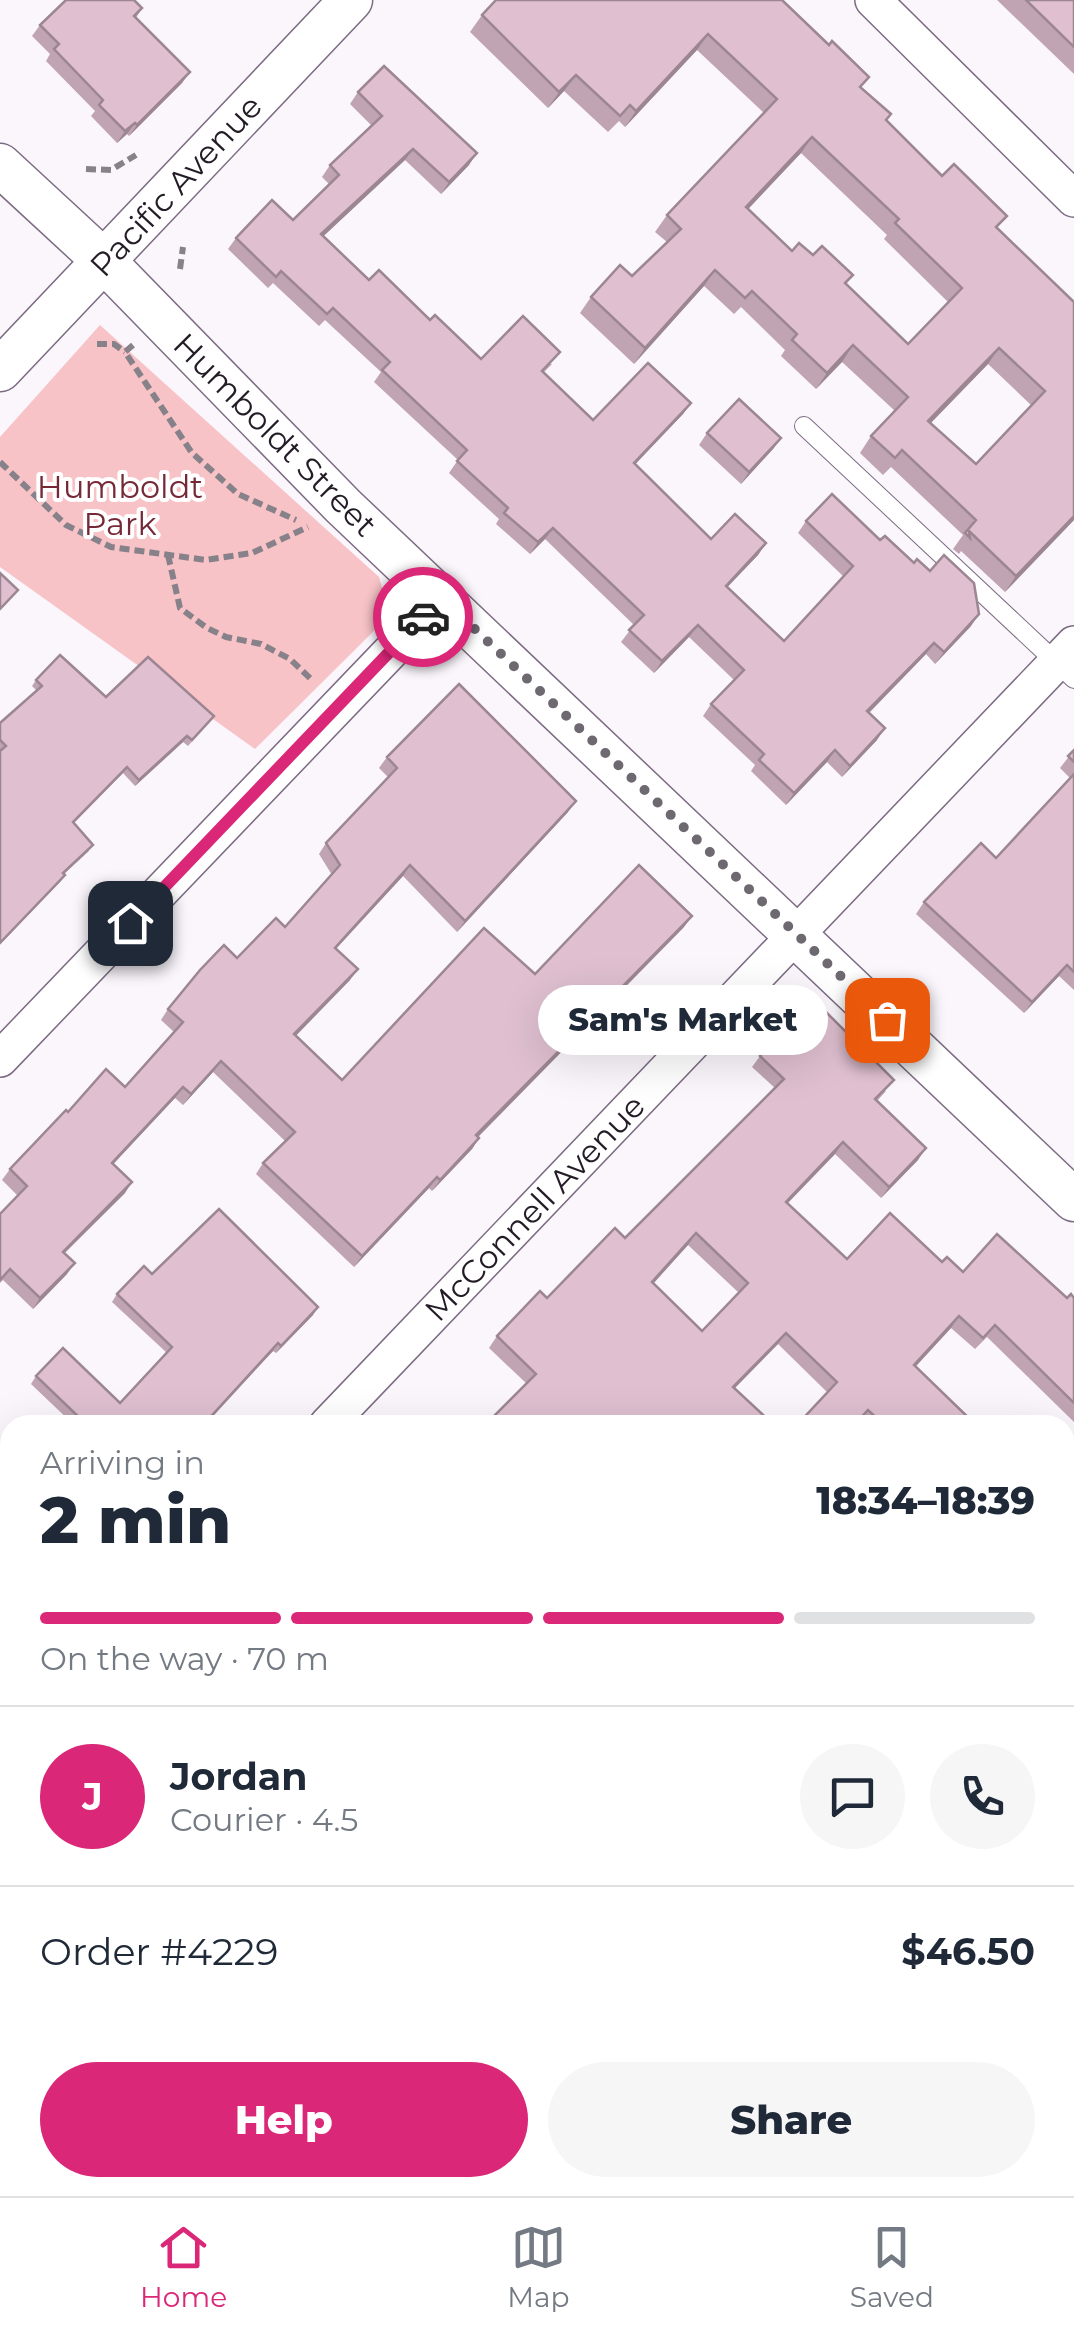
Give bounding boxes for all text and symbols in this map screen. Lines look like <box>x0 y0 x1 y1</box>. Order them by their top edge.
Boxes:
street label: Pacific Avenue <box>82 87 270 285</box>
street label: Humboldt Street <box>166 325 385 544</box>
park label: Humboldt Park <box>37 467 203 543</box>
courier <box>373 567 473 667</box>
icon: car <box>396 590 451 645</box>
pin <box>88 881 173 966</box>
icon: home <box>103 896 158 951</box>
pin <box>845 978 930 1063</box>
callout: Sam's Market <box>537 985 827 1055</box>
icon: bag <box>860 993 915 1048</box>
text: Sam's Market <box>568 1000 798 1039</box>
street label: McConnell Avenue <box>417 1086 653 1329</box>
text: Arriving in <box>40 1443 205 1482</box>
text: 18:34–18:39 <box>816 1477 1035 1524</box>
text: 2 min <box>40 1480 231 1559</box>
text: On the way · 70 m <box>40 1639 329 1678</box>
button: chat <box>800 1744 905 1849</box>
button: phone <box>930 1744 1035 1849</box>
text: Jordan <box>170 1753 308 1800</box>
text: J <box>82 1773 103 1820</box>
text: Courier · 4.5 <box>170 1800 358 1839</box>
text: Order #4229 <box>40 1928 278 1975</box>
text: $46.50 <box>901 1928 1035 1975</box>
button: Help <box>40 2062 528 2177</box>
button: Share <box>548 2062 1035 2177</box>
tab: Home <box>140 2220 227 2314</box>
tab: Map <box>507 2220 570 2314</box>
tab: Saved <box>850 2220 934 2314</box>

